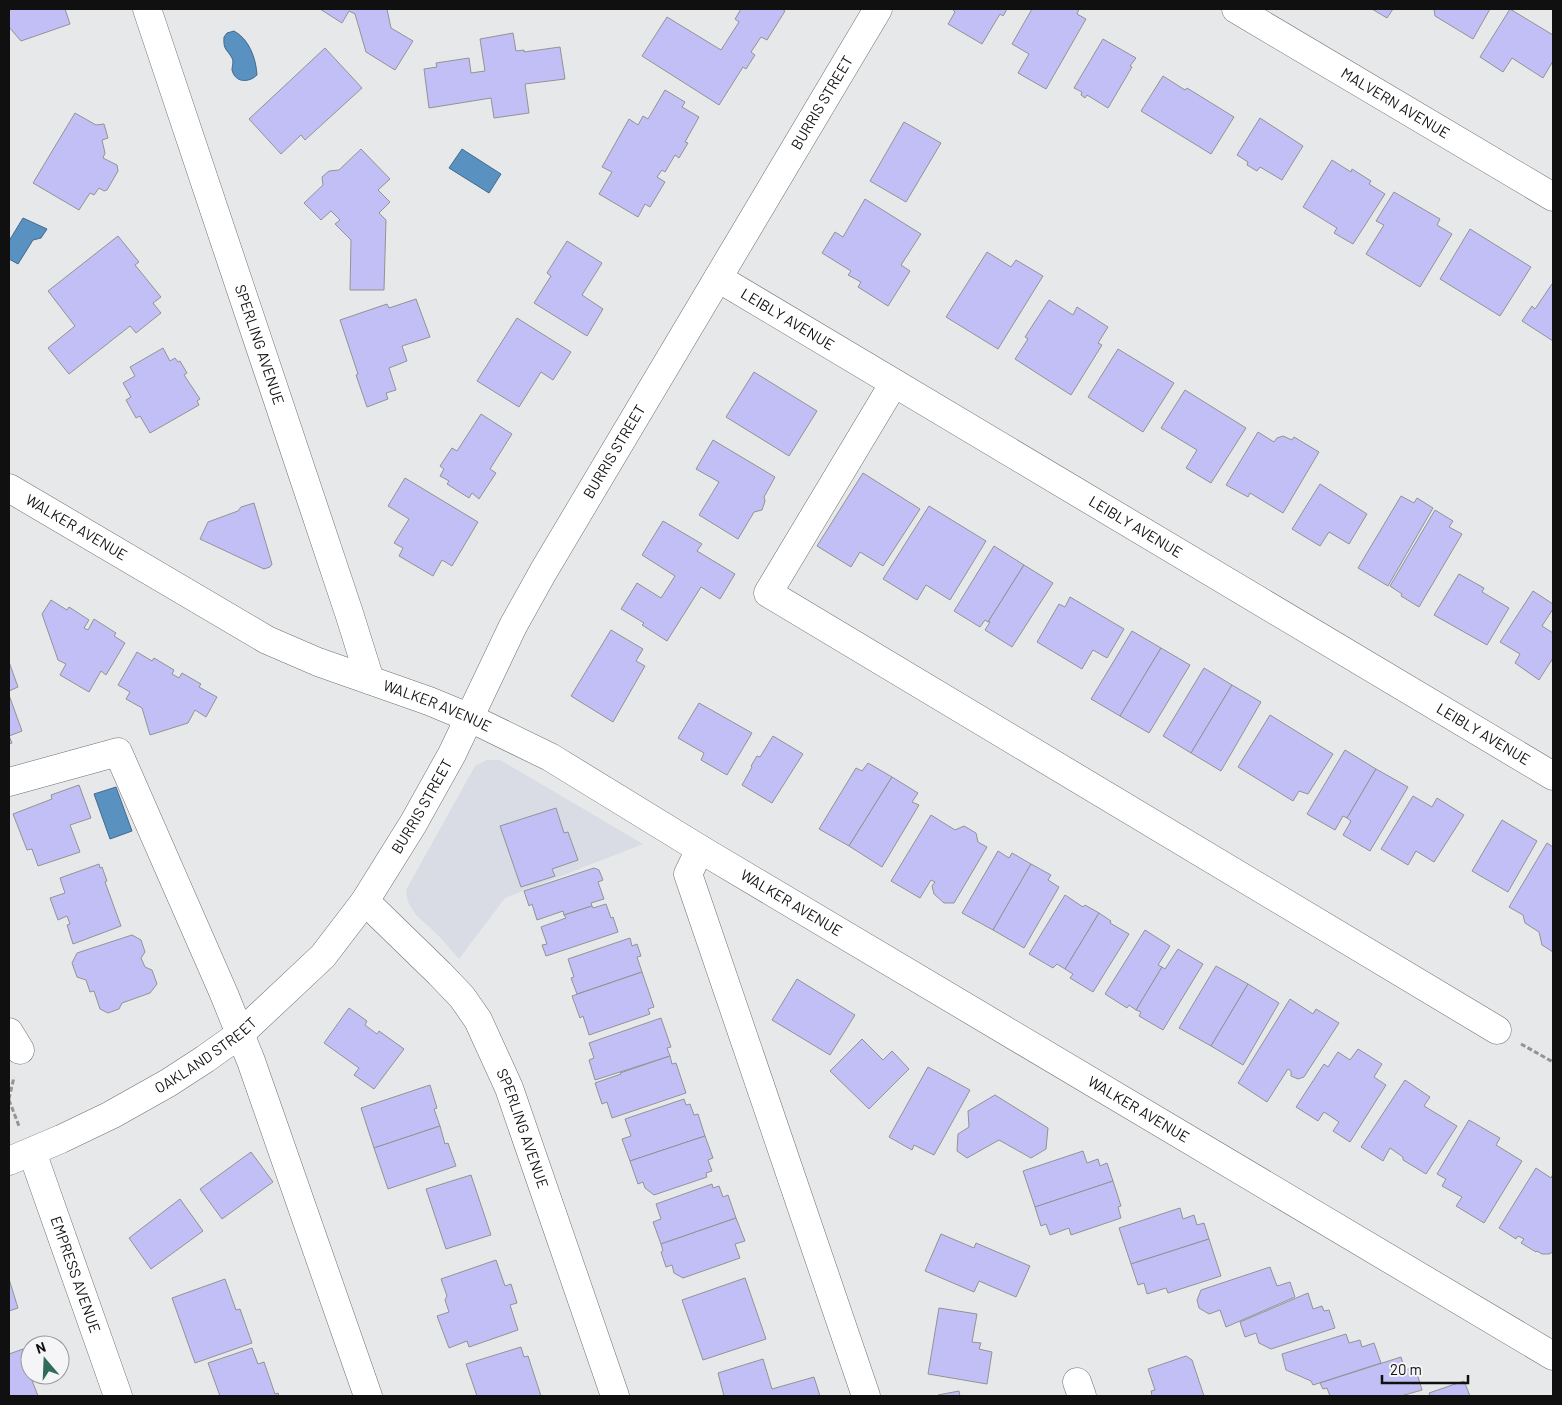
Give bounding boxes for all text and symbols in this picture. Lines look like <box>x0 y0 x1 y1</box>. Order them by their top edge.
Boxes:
street label: BURRIS STREET <box>787 52 856 152</box>
street label: MALVERN AVENUE <box>1338 63 1453 142</box>
street label: SPERLING AVENUE <box>232 282 289 407</box>
street label: LEIBLY AVENUE <box>738 284 838 353</box>
street label: BURRIS STREET <box>579 401 649 501</box>
street label: WALKER AVENUE <box>23 490 131 564</box>
street label: LEIBLY AVENUE <box>1086 491 1186 561</box>
street label: WALKER AVENUE <box>381 676 495 735</box>
street label: LEIBLY AVENUE <box>1434 699 1534 768</box>
street label: BURRIS STREET <box>387 756 455 856</box>
street label: WALKER AVENUE <box>738 865 846 939</box>
street label: OAKLAND STREET <box>151 1013 260 1097</box>
street label: SPERLING AVENUE <box>493 1066 553 1190</box>
street label: WALKER AVENUE <box>1085 1072 1193 1146</box>
street label: EMPRESS AVENUE <box>47 1213 105 1335</box>
north arrow <box>20 1335 70 1385</box>
text: N <box>33 1338 48 1357</box>
scale bar <box>1382 1352 1468 1384</box>
text: 20 m <box>1390 1360 1422 1378</box>

